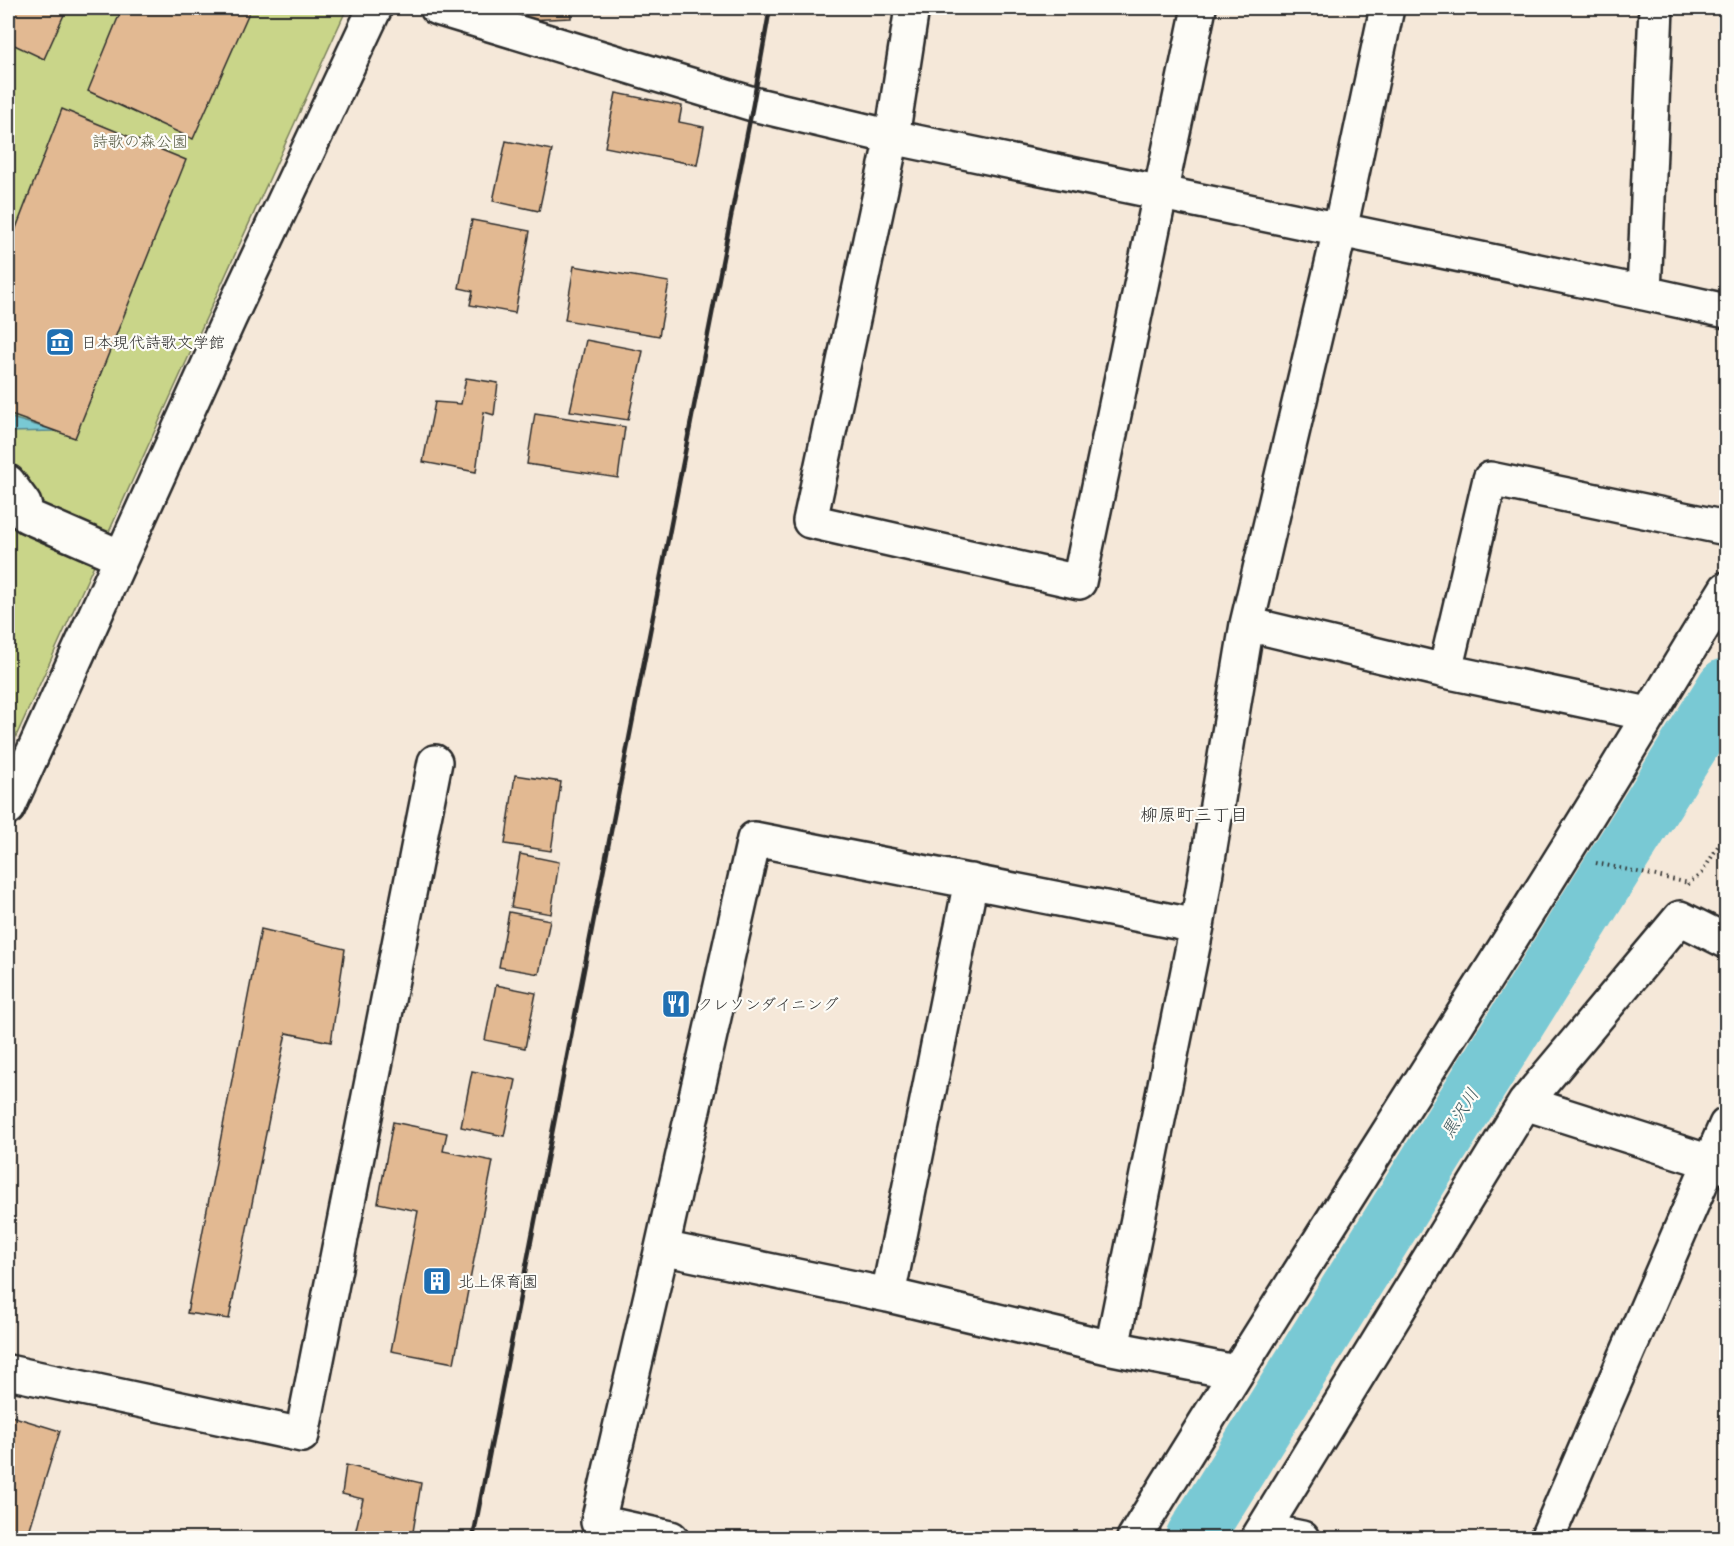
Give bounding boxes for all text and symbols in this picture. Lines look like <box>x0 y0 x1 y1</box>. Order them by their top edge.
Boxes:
park label: 詩歌の森公園 <box>92 133 188 152</box>
museum icon: 日本現代詩歌文学館 <box>44 326 76 358</box>
place label: 日本現代詩歌文学館 <box>81 334 225 353</box>
district label: 柳原町三丁目 <box>1140 805 1248 826</box>
restaurant icon: クレソンダイニング <box>660 988 692 1020</box>
place label: クレソンダイニング <box>697 996 839 1015</box>
water label: 黒沢川 <box>1437 1085 1484 1142</box>
building icon: 北上保育園 <box>421 1265 453 1297</box>
place label: 北上保育園 <box>458 1273 538 1292</box>

